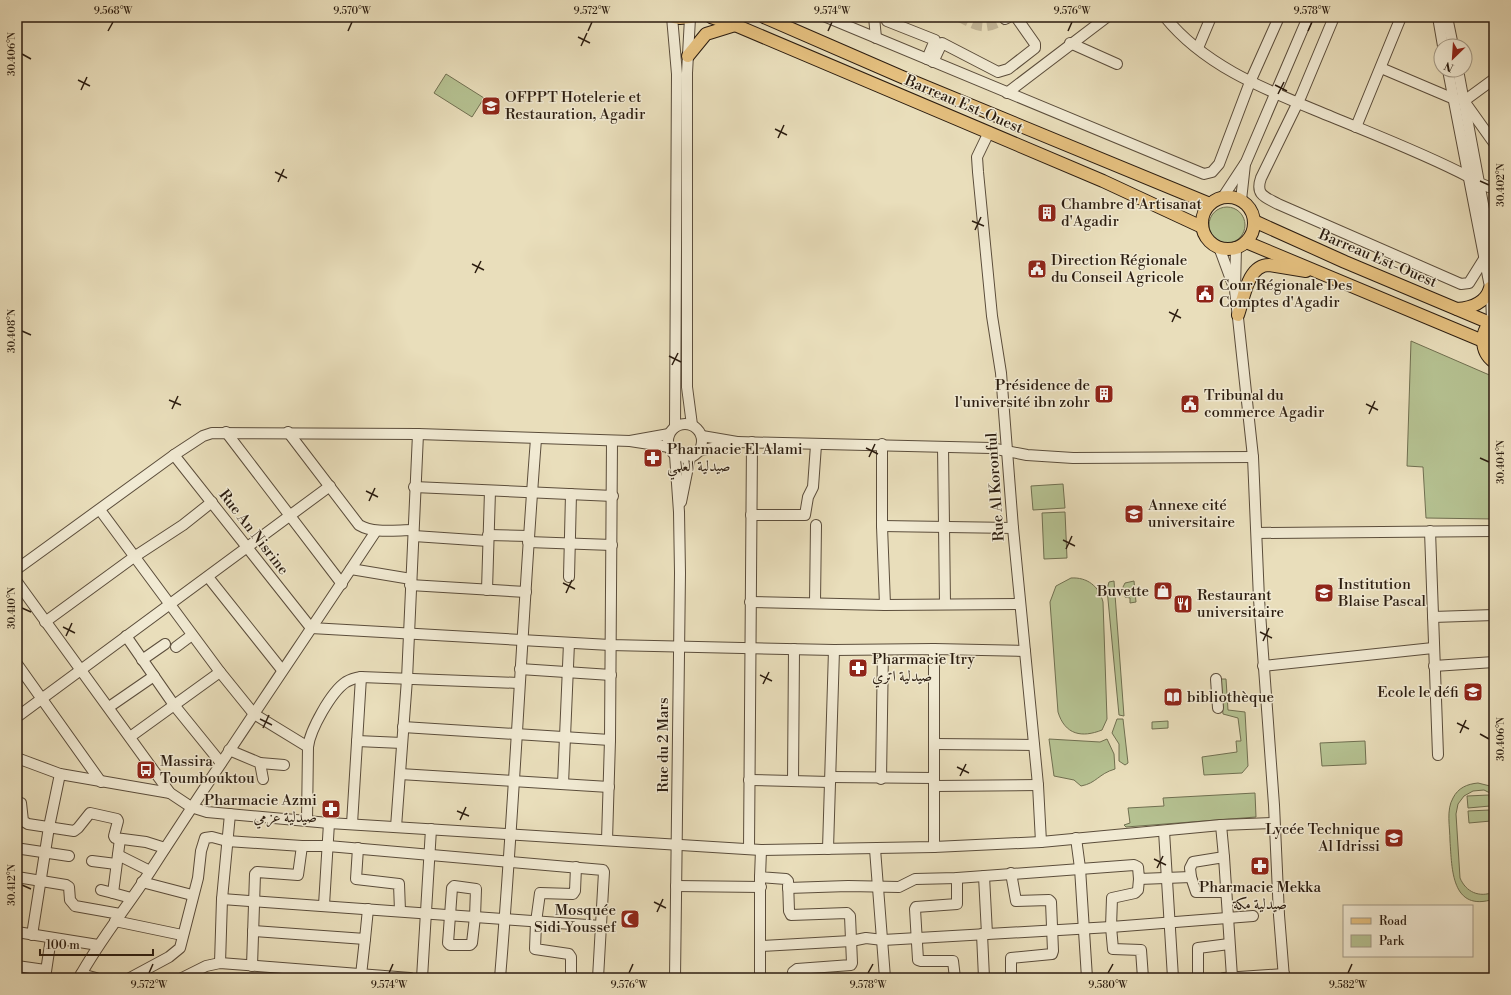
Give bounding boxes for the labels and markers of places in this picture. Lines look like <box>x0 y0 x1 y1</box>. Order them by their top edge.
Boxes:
place label: OFPPT Hotelerie et Restauration, Agadir <box>505 88 646 124</box>
school or university icon: OFPPT Hotelerie et Restauration, Agadir <box>480 95 502 117</box>
place label: Chambre d'Artisanat d'Agadir <box>1061 195 1203 231</box>
building icon: Chambre d'Artisanat d'Agadir <box>1036 202 1058 224</box>
place label: Direction Régionale du Conseil Agricole <box>1051 251 1187 287</box>
public building icon: Direction Régionale du Conseil Agricole <box>1026 258 1048 280</box>
place label: Cour Régionale Des Comptes d'Agadir <box>1219 276 1352 312</box>
public building icon: Cour Régionale Des Comptes d'Agadir <box>1194 283 1216 305</box>
place label: Présidence de l'université ibn zohr <box>955 376 1091 412</box>
building icon: Présidence de l'université ibn zohr <box>1093 383 1115 405</box>
place label: Tribunal du commerce Agadir <box>1204 386 1325 422</box>
public building icon: Tribunal du commerce Agadir <box>1179 393 1201 415</box>
place label: Pharmacie El Alami صيدلية العلمي <box>667 440 803 480</box>
pharmacy icon: Pharmacie El Alami صيدلية العلمي <box>642 447 664 469</box>
place label: Annexe cité universitaire <box>1147 496 1235 532</box>
school or university icon: Annexe cité universitaire <box>1123 503 1145 525</box>
place label: Institution Blaise Pascal <box>1337 575 1427 611</box>
shop icon: Buvette <box>1152 580 1174 602</box>
place label: Buvette <box>1096 582 1149 601</box>
school or university icon: Institution Blaise Pascal <box>1313 582 1335 604</box>
place label: Restaurant universitaire <box>1197 586 1284 622</box>
restaurant icon: Restaurant universitaire <box>1172 593 1194 615</box>
place label: Pharmacie Itry صيدلية اتري <box>872 650 976 688</box>
pharmacy icon: Pharmacie Itry صيدلية اتري <box>847 657 869 679</box>
school or university icon: Ecole le défi <box>1462 681 1484 703</box>
place label: Ecole le défi <box>1377 683 1459 702</box>
library icon: bibliothèque <box>1162 686 1184 708</box>
place label: bibliothèque <box>1187 688 1274 707</box>
place label: Massira Toumbouktou <box>160 752 255 788</box>
bus stop icon: Massira Toumbouktou <box>135 759 157 781</box>
place label: Pharmacie Azmi صيدلية عزمي <box>204 791 317 829</box>
pharmacy icon: Pharmacie Azmi صيدلية عزمي <box>320 798 342 820</box>
place label: Lycée Technique Al Idrissi <box>1265 820 1380 856</box>
school or university icon: Lycée Technique Al Idrissi <box>1383 827 1405 849</box>
pharmacy icon: Pharmacie Mekka صيدلية مكة <box>1249 855 1271 877</box>
place label: Pharmacie Mekka صيدلية مكة <box>1199 878 1321 914</box>
place label: Mosquée Sidi Youssef <box>534 901 617 937</box>
mosque icon: Mosquée Sidi Youssef <box>619 908 641 930</box>

